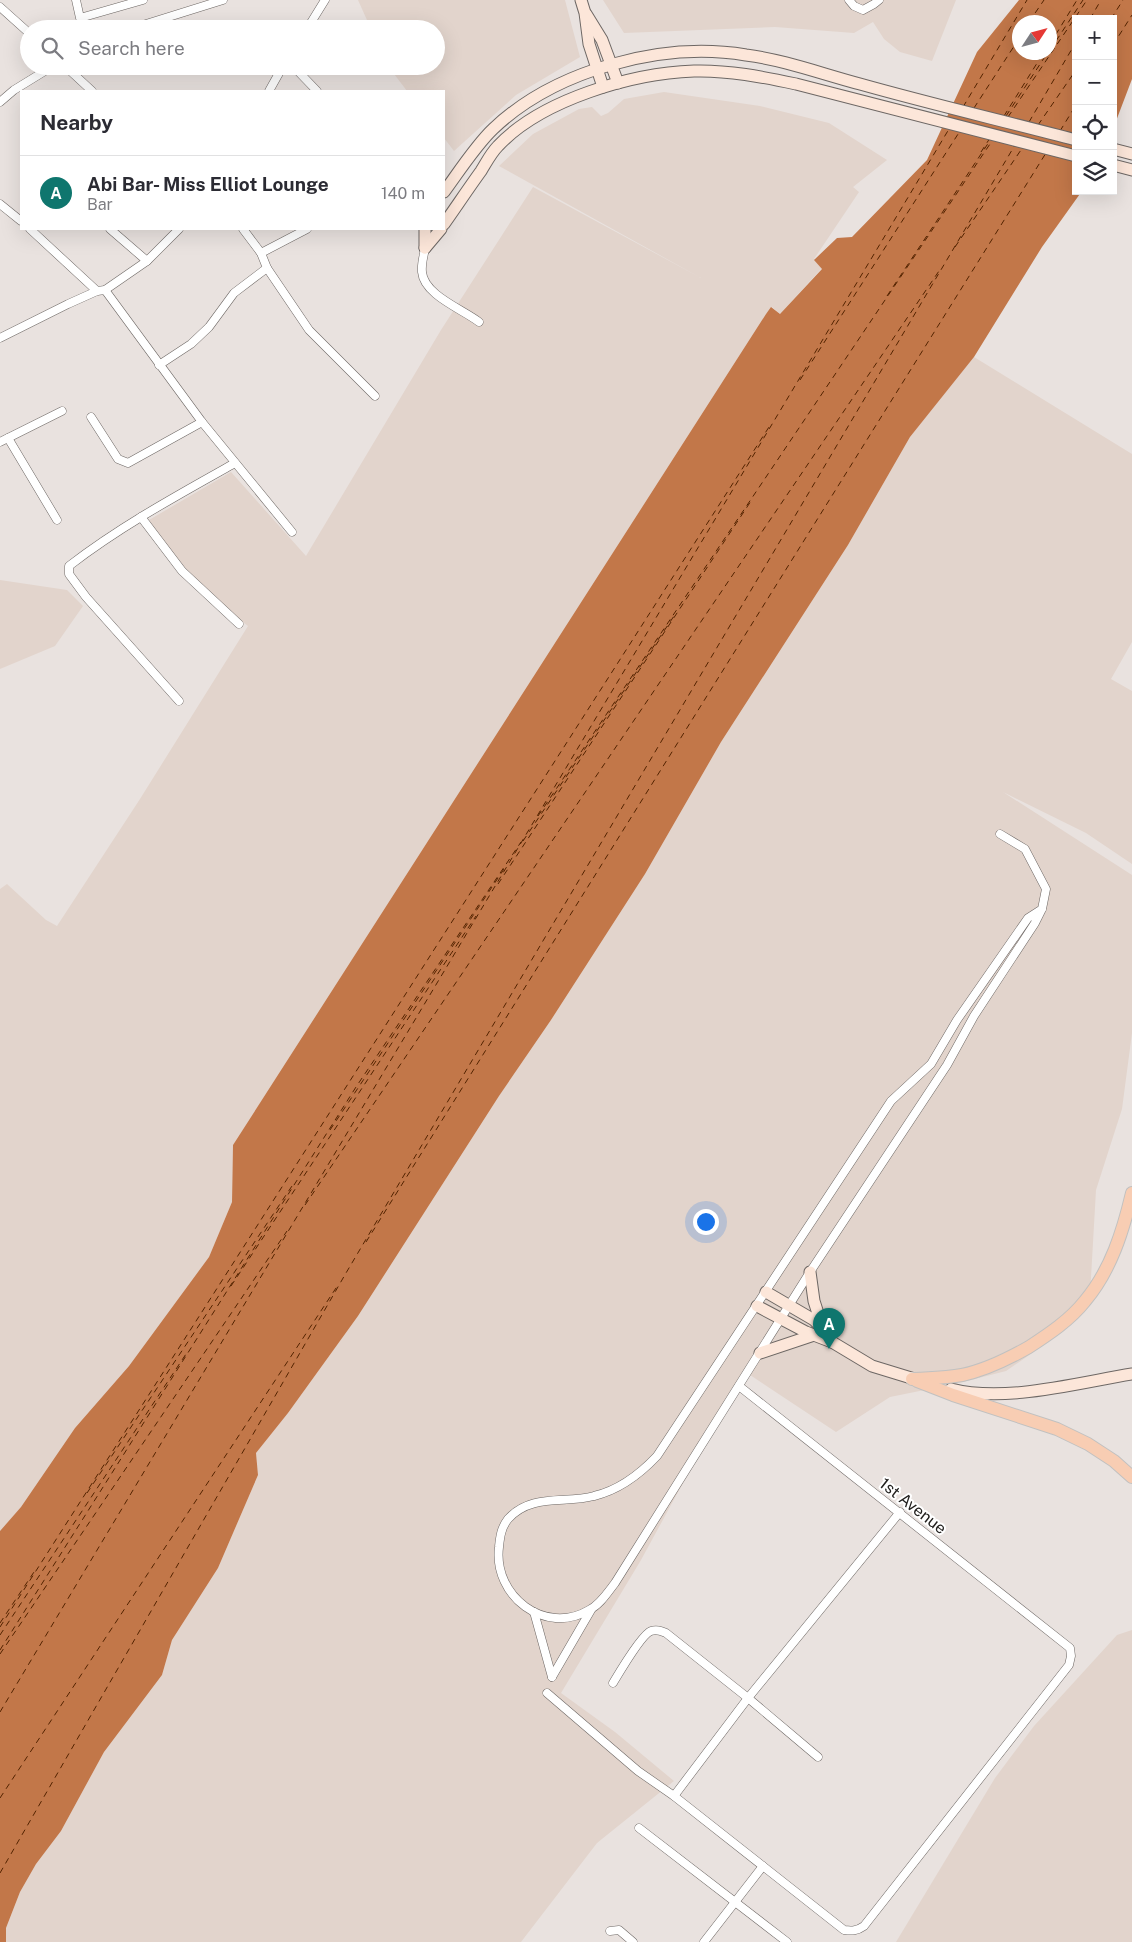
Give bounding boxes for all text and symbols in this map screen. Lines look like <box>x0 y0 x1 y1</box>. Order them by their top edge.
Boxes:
north arrow <box>1012 15 1057 60</box>
map controls <box>1072 15 1117 195</box>
button: + <box>1072 15 1117 60</box>
search box <box>20 20 445 75</box>
icon: search <box>38 34 66 62</box>
text: Search here <box>78 37 185 59</box>
button: − <box>1072 60 1117 105</box>
button: locate <box>1072 105 1117 150</box>
text: Nearby <box>40 110 113 135</box>
button: layers <box>1072 150 1117 195</box>
text: Abi Bar- Miss Elliot Lounge <box>87 173 329 195</box>
text: A <box>50 184 62 203</box>
text: 140 m <box>381 184 425 203</box>
text: Bar <box>87 195 113 214</box>
your location <box>693 1209 719 1235</box>
pin: A <box>813 1308 845 1349</box>
street label: 1st Avenue <box>876 1474 950 1538</box>

